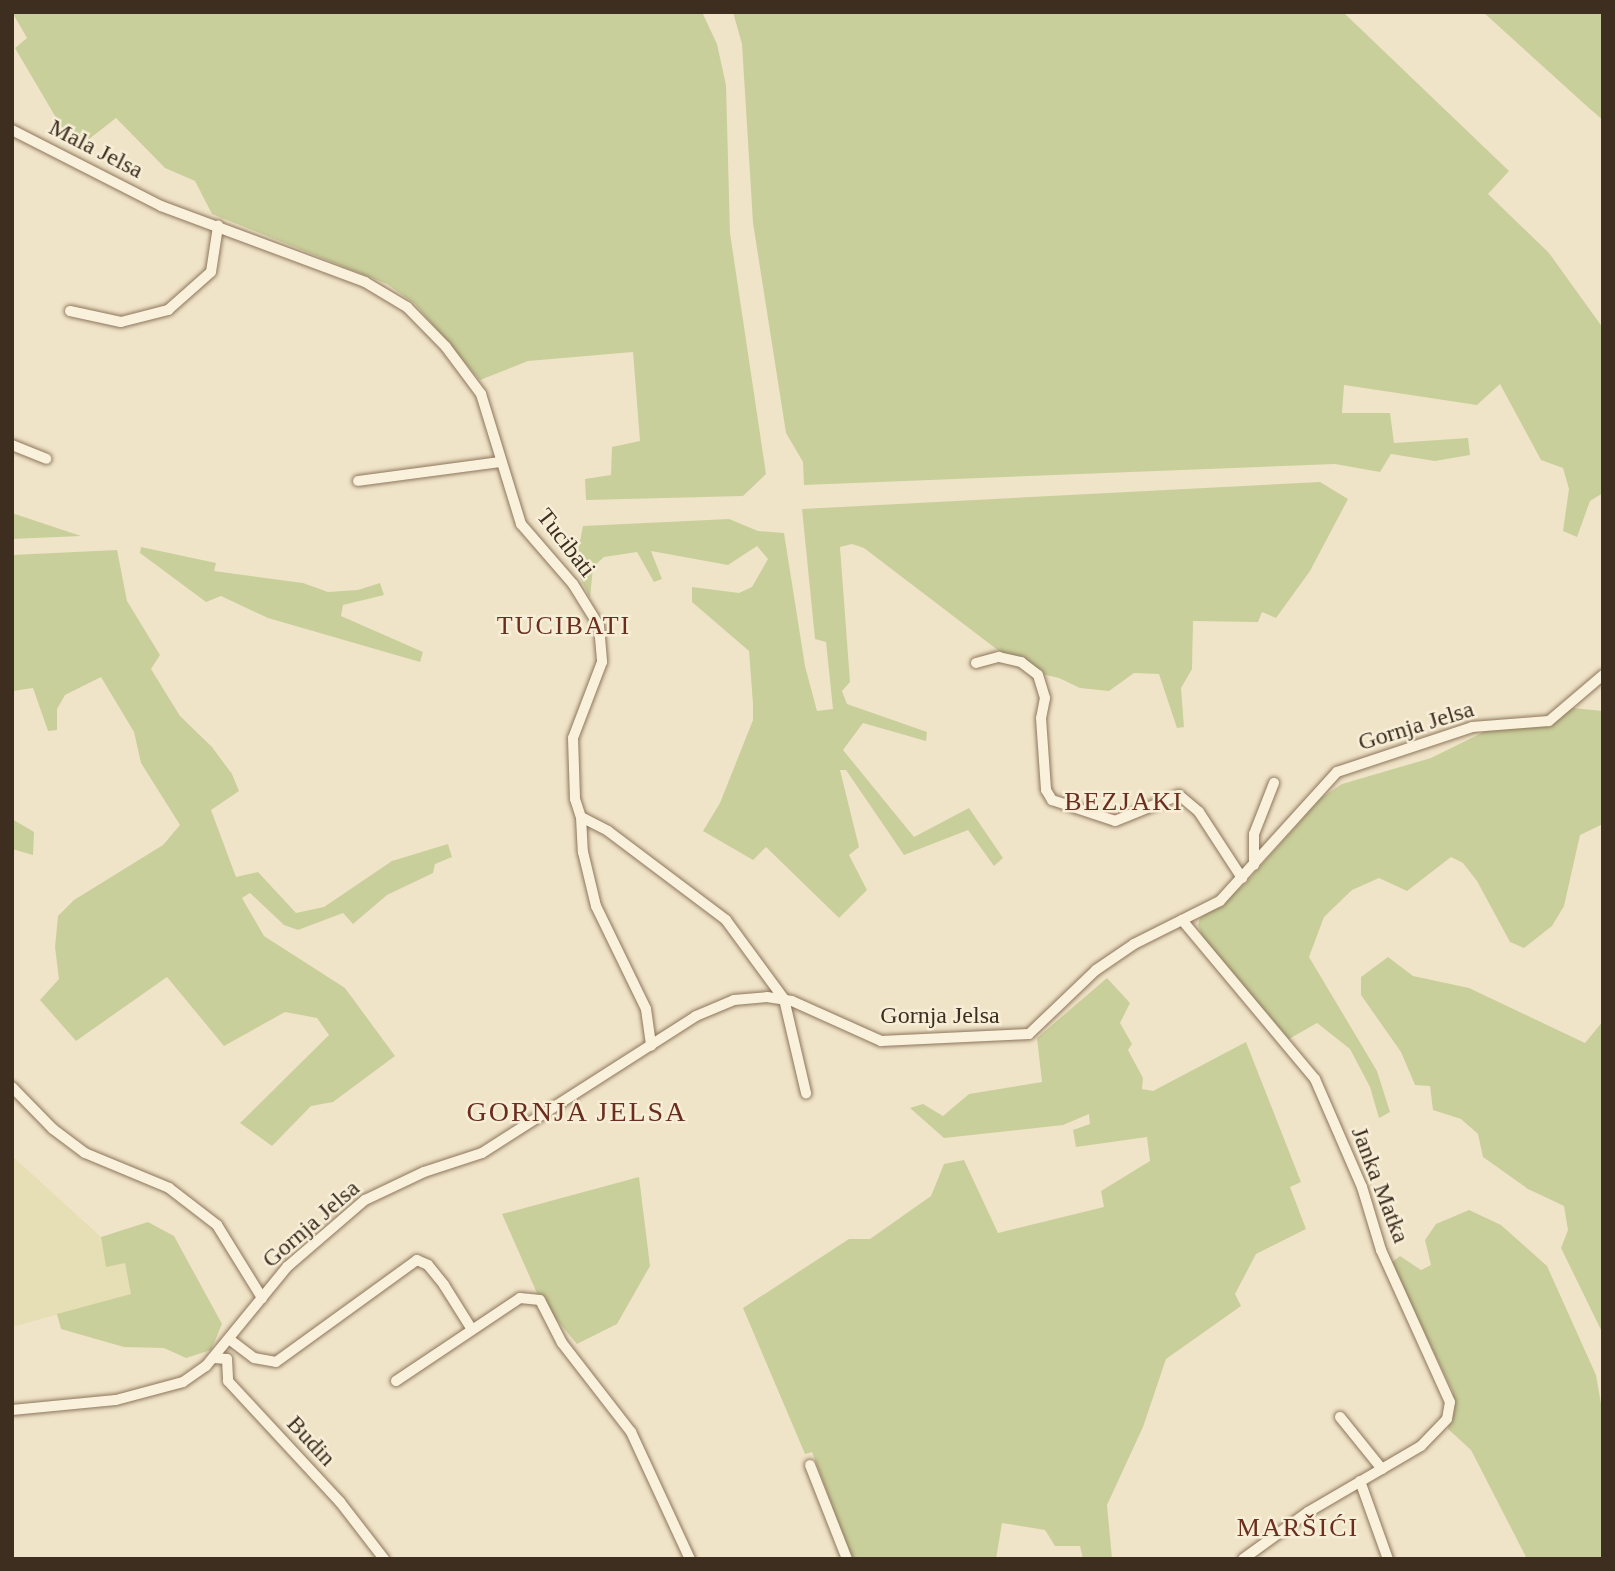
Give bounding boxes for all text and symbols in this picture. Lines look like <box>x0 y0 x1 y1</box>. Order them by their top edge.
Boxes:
street label: Mala Jelsa <box>44 113 148 185</box>
street label: Tucibati <box>530 503 602 583</box>
district label: TUCIBATI <box>498 610 630 642</box>
street label: Gornja Jelsa <box>1355 695 1477 757</box>
district label: BEZJAKI <box>1065 786 1183 818</box>
street label: Gornja Jelsa <box>880 1002 1000 1030</box>
district label: GORNJA JELSA <box>467 1095 687 1129</box>
street label: Janka Matka <box>1345 1123 1415 1247</box>
street label: Gornja Jelsa <box>257 1174 365 1274</box>
street label: Budin <box>280 1410 342 1472</box>
district label: MARŠIĆI <box>1238 1512 1358 1544</box>

